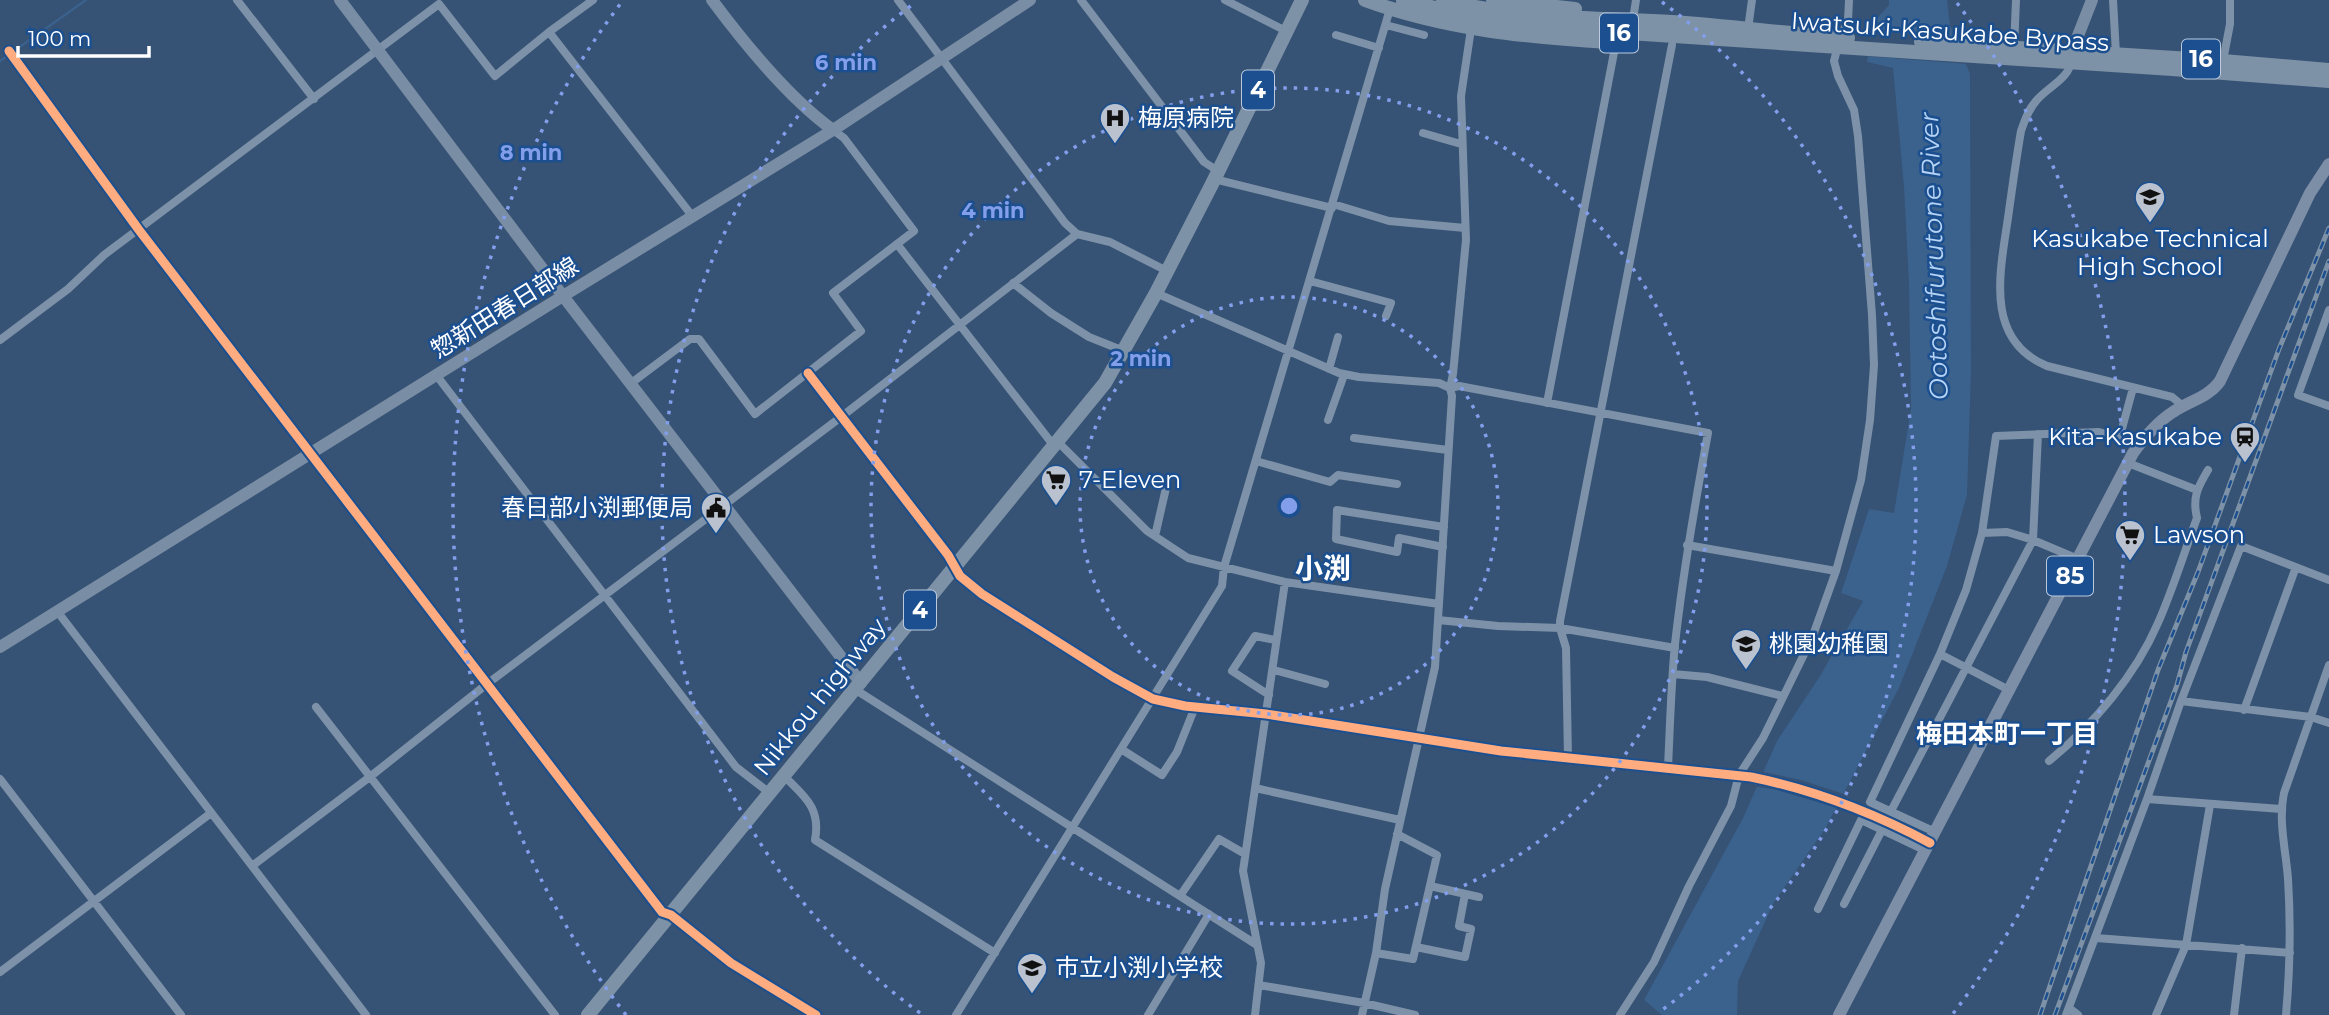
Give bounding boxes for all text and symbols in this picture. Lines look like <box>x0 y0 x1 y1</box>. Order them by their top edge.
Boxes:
street label: Iwatsuki-Kasukabe Bypass <box>1790 6 2110 57</box>
scale bar <box>18 14 149 58</box>
road number: 16 <box>1600 14 1638 52</box>
text: 100 m <box>28 26 91 51</box>
road number: 16 <box>2182 40 2220 78</box>
text: 6 min <box>815 50 877 75</box>
road number: 4 <box>1242 71 1274 110</box>
hospital icon: 梅原病院 <box>1098 101 1132 145</box>
place label: 梅原病院 <box>1138 103 1234 132</box>
water label: Ootoshifurutone River <box>1913 111 1955 401</box>
text: 8 min <box>500 140 562 165</box>
school or university icon: Kasukabe Technical High School <box>2133 180 2167 224</box>
text: 4 min <box>961 198 1025 223</box>
place label: Kasukabe Technical High School <box>2031 224 2269 281</box>
street label: 惣新田春日部線 <box>426 251 584 364</box>
text: 2 min <box>1110 346 1172 371</box>
station icon: Kita-Kasukabe <box>2228 420 2262 464</box>
place label: Kita-Kasukabe <box>2048 422 2222 451</box>
supermarket icon: 7-Eleven <box>1039 463 1073 507</box>
place label: 7-Eleven <box>1079 465 1181 494</box>
public building icon: 春日部小渕郵便局 <box>699 491 733 535</box>
place label: 春日部小渕郵便局 <box>501 493 693 522</box>
centre of rings <box>1277 494 1301 518</box>
supermarket icon: Lawson <box>2113 518 2147 562</box>
place label: Lawson <box>2153 520 2245 549</box>
district label: 小渕 <box>1295 551 1351 585</box>
road number: 85 <box>2047 556 2093 596</box>
road number: 4 <box>904 590 936 630</box>
street label: Nikkou highway <box>747 612 892 781</box>
school or university icon: 桃園幼稚園 <box>1729 627 1763 671</box>
place label: 桃園幼稚園 <box>1769 629 1889 658</box>
district label: 梅田本町一丁目 <box>1916 718 2098 750</box>
school or university icon: 市立小渕小学校 <box>1015 951 1049 995</box>
place label: 市立小渕小学校 <box>1055 953 1223 982</box>

